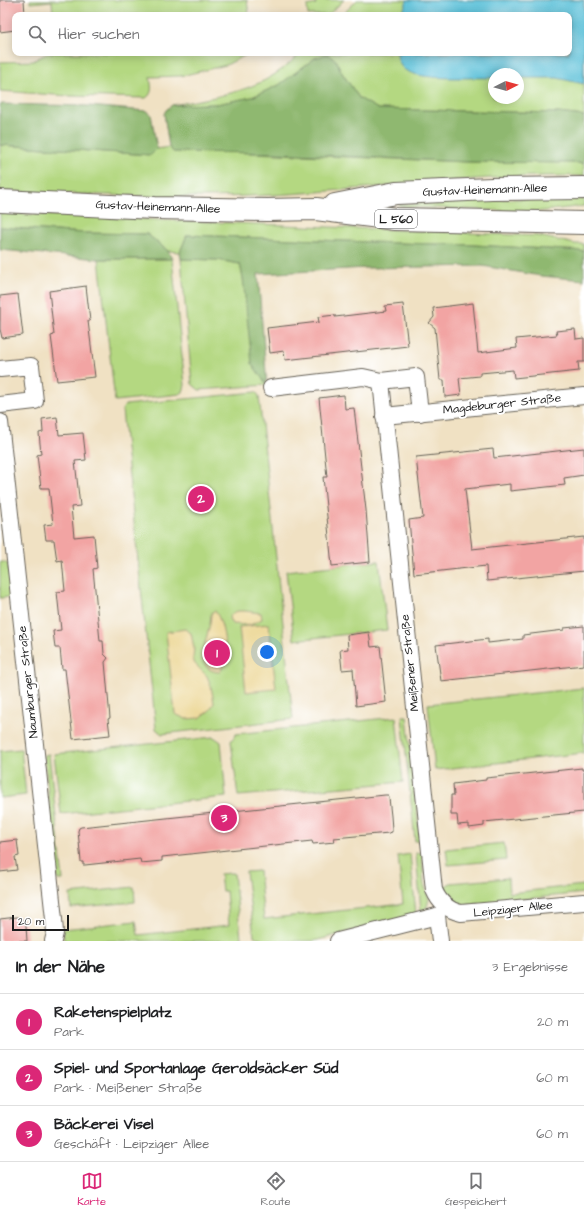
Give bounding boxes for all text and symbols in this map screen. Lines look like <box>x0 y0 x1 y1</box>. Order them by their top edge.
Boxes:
search box <box>12 12 572 56</box>
icon: search <box>26 23 48 45</box>
text: Hier suchen <box>58 24 139 45</box>
north arrow <box>488 68 524 104</box>
street label: Gustav-Heinemann-Allee <box>422 179 548 201</box>
street label: Gustav-Heinemann-Allee <box>95 196 221 218</box>
road number: L 560 <box>375 210 417 228</box>
street label: Magdeburger Straße <box>442 389 563 420</box>
pin: 2 <box>188 484 214 514</box>
street label: Meißener Straße <box>396 613 424 712</box>
street label: Naumburger Straße <box>14 624 43 739</box>
pin: 1 <box>204 638 230 668</box>
your location <box>257 642 277 662</box>
pin: 3 <box>211 803 237 833</box>
street label: Leipziger Allee <box>473 896 554 923</box>
scale bar <box>12 913 69 932</box>
text: 20 m <box>18 914 44 929</box>
text: In der Nähe <box>16 955 105 979</box>
text: 3 Ergebnisse <box>492 958 568 976</box>
text: Raketenspielplatz <box>54 1002 172 1023</box>
text: 1 <box>28 1013 30 1031</box>
text: 20 m <box>537 1013 568 1031</box>
text: Park <box>54 1023 84 1041</box>
text: Spiel- und Sportanlage Geroldsäcker Süd <box>54 1058 338 1079</box>
text: 2 <box>25 1069 33 1087</box>
text: 60 m <box>536 1069 568 1087</box>
text: Park · Meißener Straße <box>54 1079 202 1097</box>
text: Bäckerei Visel <box>54 1114 153 1135</box>
text: 3 <box>26 1125 32 1143</box>
text: 60 m <box>536 1125 568 1143</box>
text: Geschäft · Leipziger Allee <box>54 1135 209 1153</box>
tab: Karte <box>77 1170 106 1209</box>
tab: Route <box>261 1170 291 1209</box>
tab: Gespeichert <box>445 1170 507 1209</box>

